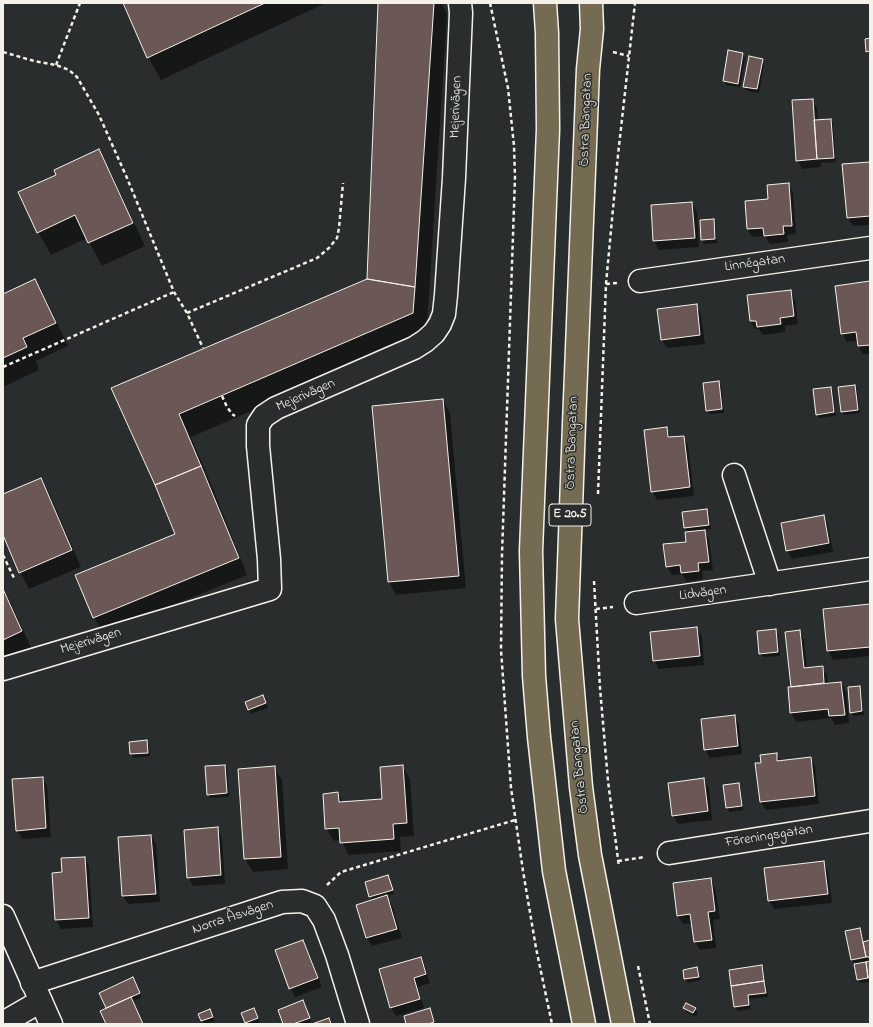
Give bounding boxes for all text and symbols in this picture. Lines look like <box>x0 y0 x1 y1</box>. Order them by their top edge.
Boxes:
street label: Östra Bangatan <box>577 73 597 167</box>
street label: Mejerivägen <box>448 75 466 139</box>
street label: Linnégatan <box>724 251 786 277</box>
street label: Mejerivägen <box>274 376 338 416</box>
street label: Östra Bangatan <box>563 396 583 490</box>
road number: E 20.5 <box>549 504 591 526</box>
street label: Lidvägen <box>678 582 728 606</box>
street label: Mejerivägen <box>59 625 123 659</box>
street label: Östra Bangatan <box>567 720 593 814</box>
street label: Föreningsgatan <box>724 822 814 852</box>
street label: Norra Åsvägen <box>190 897 276 939</box>

